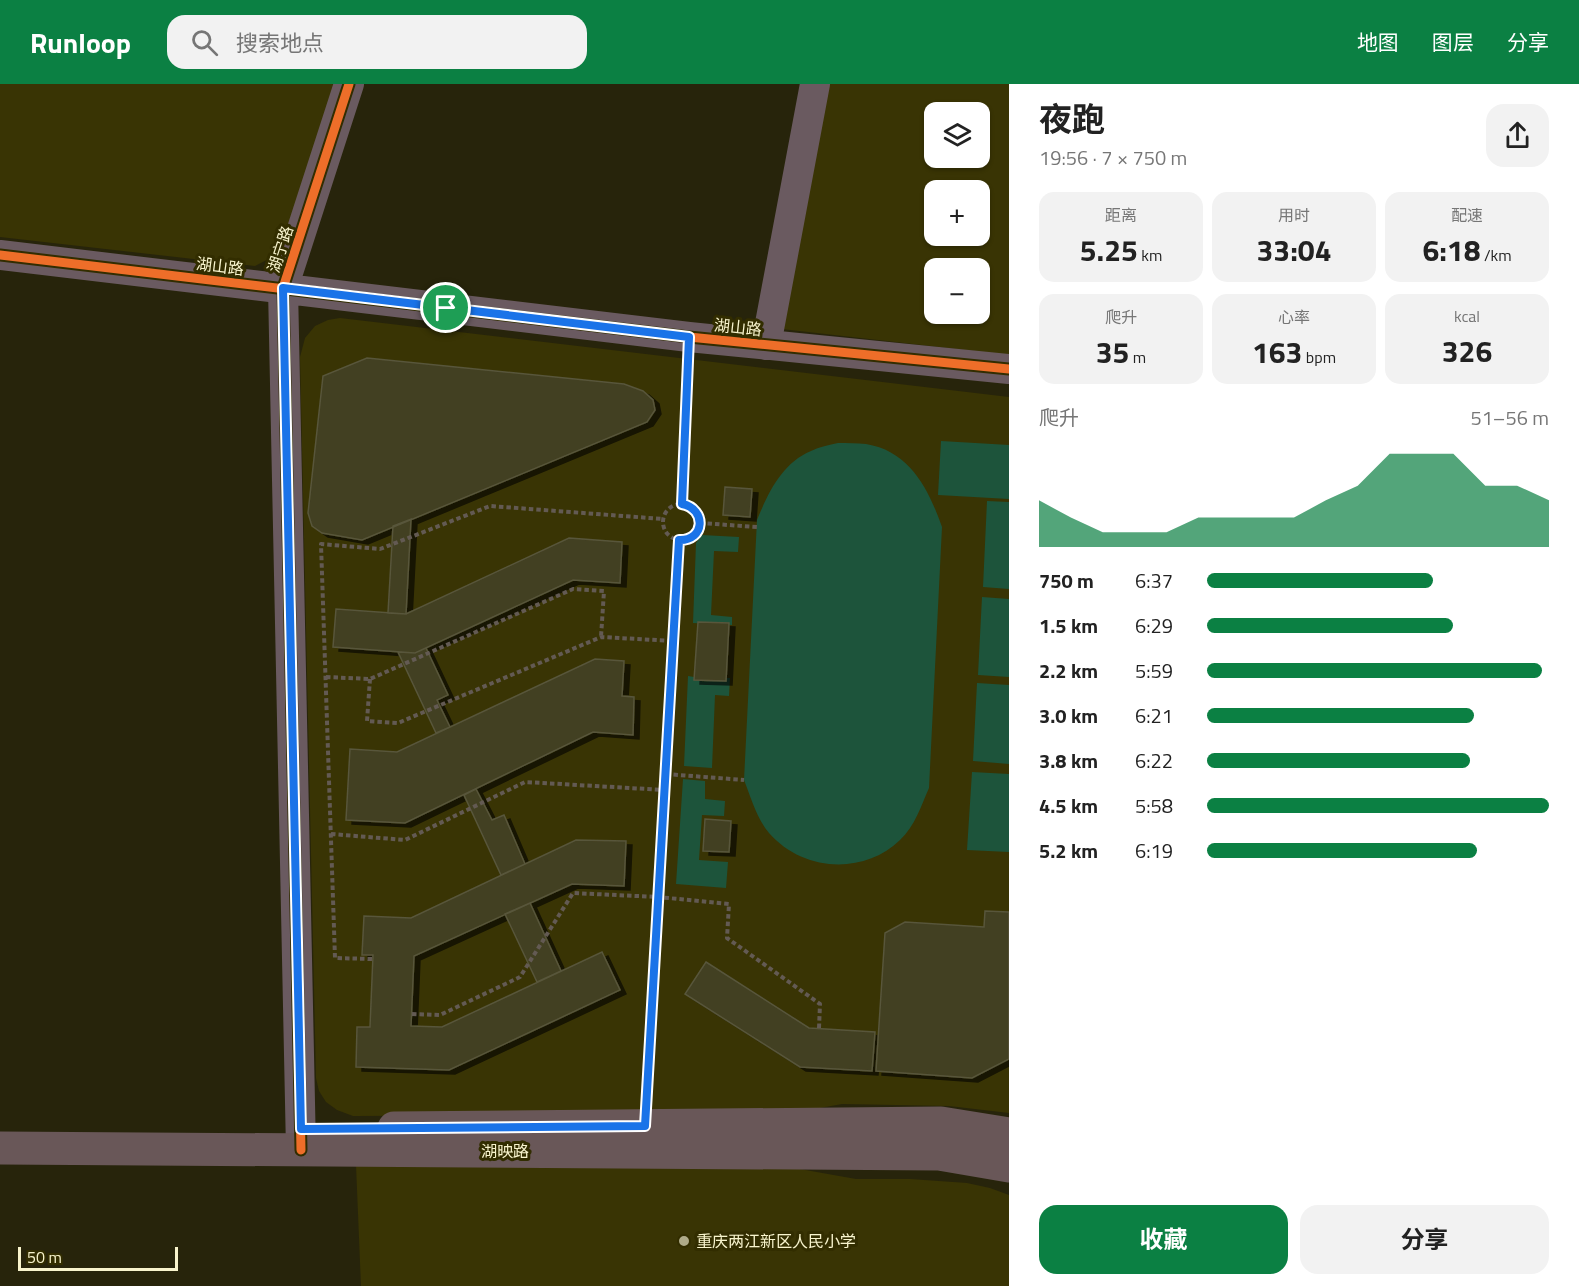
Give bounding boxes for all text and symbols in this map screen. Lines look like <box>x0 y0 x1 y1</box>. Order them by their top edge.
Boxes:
search box <box>167 15 587 69</box>
text: Runloop <box>30 21 131 64</box>
icon: search <box>188 26 221 59</box>
text: 搜索地点 <box>236 26 324 60</box>
text: 地图 <box>1357 26 1399 58</box>
text: 图层 <box>1432 26 1474 58</box>
text: 分享 <box>1507 26 1549 58</box>
text: 夜跑 <box>1039 94 1105 144</box>
map controls <box>924 102 990 324</box>
button: layers <box>924 102 990 168</box>
button: share <box>1486 104 1549 167</box>
text: 19:56 · 7 × 750 m <box>1039 142 1187 173</box>
button: + <box>924 180 990 246</box>
text: 距离 <box>1105 203 1137 227</box>
text: 用时 <box>1278 203 1310 227</box>
text: 配速 <box>1451 203 1483 227</box>
street label: 湖宁路 <box>261 222 299 276</box>
text: 5.25 <box>1080 227 1138 273</box>
text: 33:04 <box>1257 227 1331 273</box>
text: 6:18 <box>1422 227 1480 273</box>
text: km <box>1138 243 1162 267</box>
text: /km <box>1480 243 1512 267</box>
street label: 湖山路 <box>195 251 245 281</box>
button: − <box>924 258 990 324</box>
pin <box>420 282 471 333</box>
icon: arrive <box>429 291 462 324</box>
text: kcal <box>1454 304 1480 328</box>
text: 爬升 <box>1105 305 1137 329</box>
text: 心率 <box>1278 305 1310 329</box>
street label: 湖山路 <box>713 313 763 341</box>
text: 326 <box>1442 328 1492 374</box>
text: 35 <box>1096 329 1129 375</box>
text: 163 <box>1252 329 1302 375</box>
text: m <box>1129 345 1146 369</box>
text: bpm <box>1302 345 1336 369</box>
text: 爬升 <box>1039 402 1079 433</box>
text: 51–56 m <box>1470 402 1549 433</box>
text: 750 m <box>1039 565 1094 596</box>
text: 6:37 <box>1135 565 1173 596</box>
text: 1.5 km <box>1039 610 1098 641</box>
text: 6:29 <box>1135 610 1173 641</box>
text: 2.2 km <box>1039 655 1098 686</box>
text: 5:59 <box>1135 655 1173 686</box>
text: 3.0 km <box>1039 700 1098 731</box>
text: 6:21 <box>1135 700 1173 731</box>
text: 3.8 km <box>1039 745 1098 776</box>
text: 6:22 <box>1135 745 1173 776</box>
text: 4.5 km <box>1039 790 1098 821</box>
text: 5:58 <box>1135 790 1173 821</box>
text: 5.2 km <box>1039 835 1098 866</box>
text: 6:19 <box>1135 835 1173 866</box>
street label: 湖映路 <box>481 1139 529 1163</box>
button: 收藏 <box>1039 1205 1288 1274</box>
button: 分享 <box>1300 1205 1549 1274</box>
place label: 重庆两江新区人民小学 <box>696 1229 856 1253</box>
marker: 重庆两江新区人民小学 <box>677 1234 691 1248</box>
scale bar <box>18 1244 178 1272</box>
text: 50 m <box>27 1245 62 1269</box>

